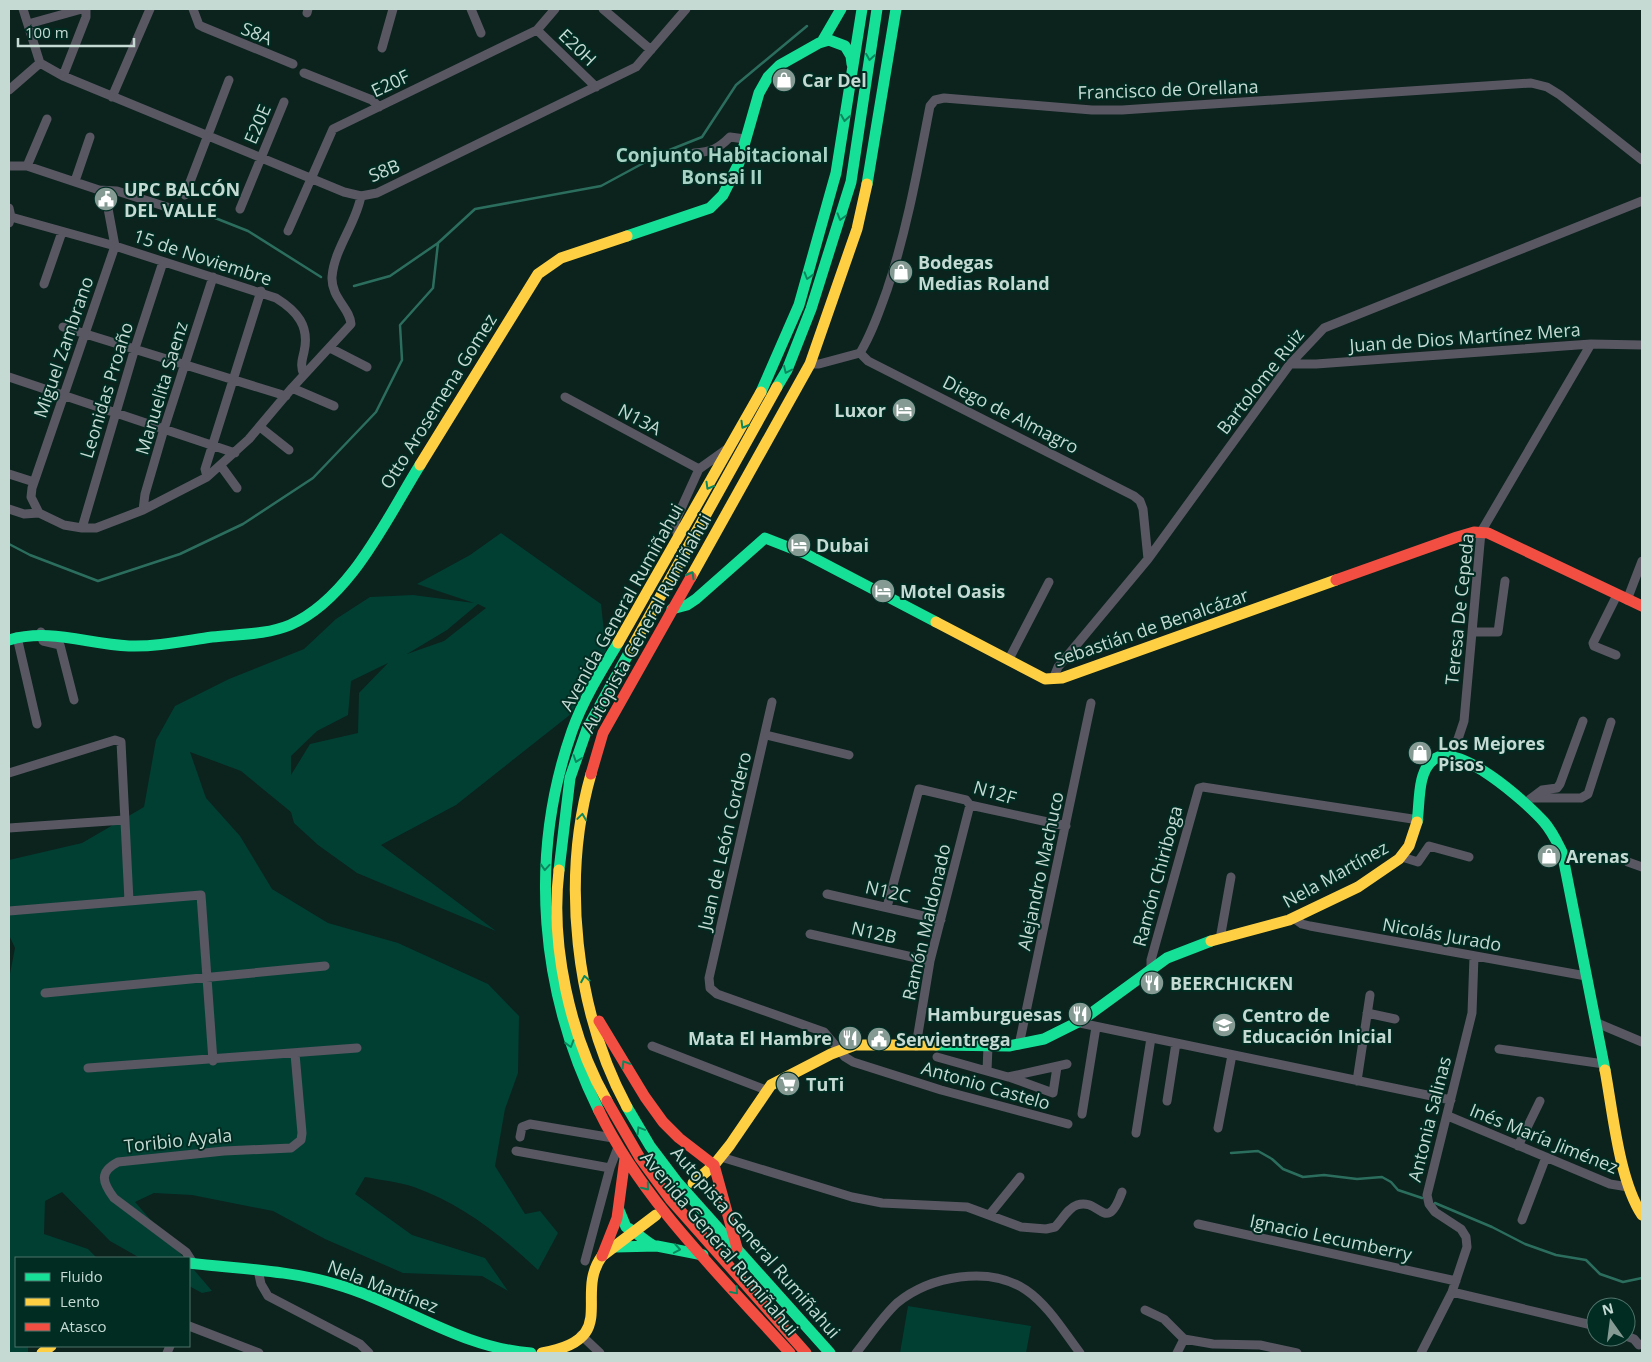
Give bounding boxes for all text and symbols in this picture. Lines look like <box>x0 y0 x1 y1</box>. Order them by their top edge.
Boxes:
scale bar <box>18 15 134 47</box>
street label: S8A <box>238 16 277 50</box>
text: 100 m <box>25 22 69 42</box>
street label: E20H <box>554 23 602 71</box>
one-way arrow <box>865 53 875 61</box>
street label: E20F <box>367 64 413 102</box>
shop icon: Car Del <box>771 67 797 93</box>
place label: Car Del <box>802 68 867 92</box>
street label: Francisco de Orellana <box>1077 74 1259 104</box>
street label: E20E <box>238 101 276 147</box>
one-way arrow <box>840 113 850 122</box>
district label: Conjunto Habitacional Bonsai II <box>616 142 828 190</box>
street label: S8B <box>365 153 403 187</box>
place label: UPC BALCÓN DEL VALLE <box>124 177 240 222</box>
public building icon: UPC BALCÓN DEL VALLE <box>93 186 119 212</box>
one-way arrow <box>836 212 846 220</box>
street label: 15 de Noviembre <box>131 223 275 291</box>
place label: Bodegas Medias Roland <box>918 250 1050 295</box>
shop icon: Bodegas Medias Roland <box>888 259 914 285</box>
one-way arrow <box>803 271 813 279</box>
street label: Miguel Zambrano <box>28 273 98 421</box>
street label: Otto Arosemena Gomez <box>374 309 502 493</box>
street label: Juan de Dios Martínez Mera <box>1347 317 1581 357</box>
street label: Manuelita Saenz <box>129 318 193 458</box>
street label: Leonidas Proaño <box>74 319 138 461</box>
street label: Bartolome Ruiz <box>1211 323 1309 439</box>
one-way arrow <box>782 365 793 374</box>
street label: Diego de Almagro <box>939 369 1083 459</box>
hotel icon: Luxor <box>891 397 917 423</box>
street label: N13A <box>614 398 666 441</box>
place label: Luxor <box>834 398 886 422</box>
one-way arrow <box>741 419 751 428</box>
one-way arrow <box>705 481 715 490</box>
street label: Avenida General Rumiñahui <box>554 499 688 715</box>
street label: Autopista General Rumiñahui <box>576 509 716 737</box>
hotel icon: Dubai <box>786 532 812 558</box>
street label: Teresa De Cepeda <box>1439 532 1479 686</box>
place label: Dubai <box>816 533 869 557</box>
one-way arrow <box>684 572 694 581</box>
hotel icon: Motel Oasis <box>870 578 896 604</box>
place label: Motel Oasis <box>900 579 1005 603</box>
street label: Sebastián de Benalcázar <box>1051 582 1252 672</box>
place label: Los Mejores Pisos <box>1438 731 1545 776</box>
shop icon: Los Mejores Pisos <box>1407 740 1433 766</box>
street label: Juan de León Cordero <box>691 750 756 934</box>
one-way arrow <box>573 754 583 762</box>
street label: N12F <box>971 774 1019 810</box>
street label: Alejandro Machuco <box>1011 789 1069 953</box>
street label: Ramón Chiriboga <box>1127 803 1187 949</box>
one-way arrow <box>576 813 587 821</box>
street label: Nela Martínez <box>1278 835 1392 913</box>
street label: Ramón Maldonado <box>896 841 956 1003</box>
shop icon: Arenas <box>1536 843 1562 869</box>
place label: Arenas <box>1566 844 1629 868</box>
one-way arrow <box>540 863 551 871</box>
street label: N12C <box>863 874 913 908</box>
street label: Nicolás Jurado <box>1381 912 1503 956</box>
street label: N12B <box>849 915 899 949</box>
restaurant icon: BEERCHICKEN <box>1139 970 1165 996</box>
place label: BEERCHICKEN <box>1170 971 1293 995</box>
one-way arrow <box>580 974 590 983</box>
restaurant icon: Hamburguesas <box>1067 1001 1093 1027</box>
place label: Hamburguesas <box>927 1002 1062 1026</box>
place label: Centro de Educación Inicial <box>1242 1003 1392 1048</box>
school or university icon: Centro de Educación Inicial <box>1211 1012 1237 1038</box>
restaurant icon: Mata El Hambre <box>837 1025 863 1051</box>
place label: Mata El Hambre <box>688 1026 832 1050</box>
public building icon: Servientrega <box>866 1026 892 1052</box>
place label: Servientrega <box>896 1027 1011 1051</box>
one-way arrow <box>564 1039 574 1048</box>
street label: Antonia Salinas <box>1402 1054 1456 1184</box>
street label: Antonio Castelo <box>919 1055 1053 1115</box>
one-way arrow <box>621 1061 631 1070</box>
supermarket icon: TuTi <box>775 1071 801 1097</box>
place label: TuTi <box>806 1072 844 1096</box>
street label: Inés María Jiménez <box>1466 1097 1622 1179</box>
street label: Toribio Ayala <box>123 1122 233 1158</box>
one-way arrow <box>636 1127 646 1136</box>
street label: Autopista General Rumiñahui <box>666 1141 846 1343</box>
street label: Avenida General Rumiñahui <box>636 1146 804 1340</box>
one-way arrow <box>640 1181 648 1190</box>
street label: Ignacio Lecumberry <box>1248 1208 1415 1266</box>
one-way arrow <box>673 1243 681 1254</box>
street label: Nela Martínez <box>324 1254 442 1318</box>
legend <box>15 1257 190 1347</box>
text: Fluido <box>60 1266 103 1286</box>
one-way arrow <box>729 1286 738 1295</box>
text: Lento <box>60 1291 100 1311</box>
north arrow <box>1586 1297 1636 1347</box>
text: N <box>1600 1298 1616 1319</box>
text: Atasco <box>60 1316 107 1336</box>

